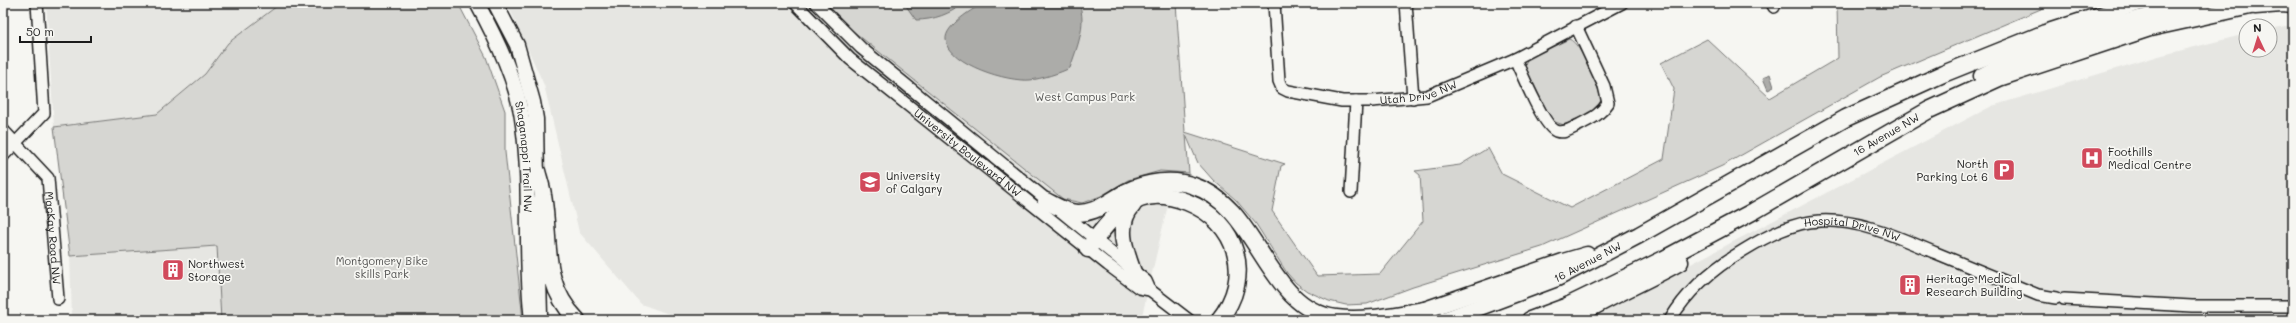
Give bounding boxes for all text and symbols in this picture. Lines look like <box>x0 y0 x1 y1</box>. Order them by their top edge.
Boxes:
scale bar <box>20 18 91 44</box>
north arrow <box>2238 18 2278 58</box>
text: N <box>2253 20 2262 35</box>
text: 50 m <box>26 23 54 39</box>
street label: Utah Drive NW <box>1379 76 1459 107</box>
park label: West Campus Park <box>1035 89 1135 104</box>
street label: Shaganappi Trail NW <box>512 100 536 213</box>
street label: University Boulevard NW <box>911 105 1025 200</box>
street label: 16 Avenue NW <box>1850 109 1922 159</box>
place label: Foothills Medical Centre <box>2108 144 2192 172</box>
hospital icon: Foothills Medical Centre <box>2079 145 2105 171</box>
place label: North Parking Lot 6 <box>1916 156 1988 184</box>
parking icon: North Parking Lot 6 <box>1991 157 2017 183</box>
place label: University of Calgary <box>886 168 943 196</box>
school or university icon: University of Calgary <box>857 169 883 195</box>
street label: MacKay Road NW <box>42 191 65 285</box>
street label: Hospital Drive NW <box>1802 213 1903 245</box>
street label: 16 Avenue NW <box>1551 238 1624 286</box>
park label: Montgomery Bike skills Park <box>336 253 428 281</box>
place label: Northwest Storage <box>188 256 245 284</box>
building icon: Northwest Storage <box>160 257 186 283</box>
place label: Heritage Medical Research Building <box>1926 271 2022 299</box>
building icon: Heritage Medical Research Building <box>1897 272 1923 298</box>

